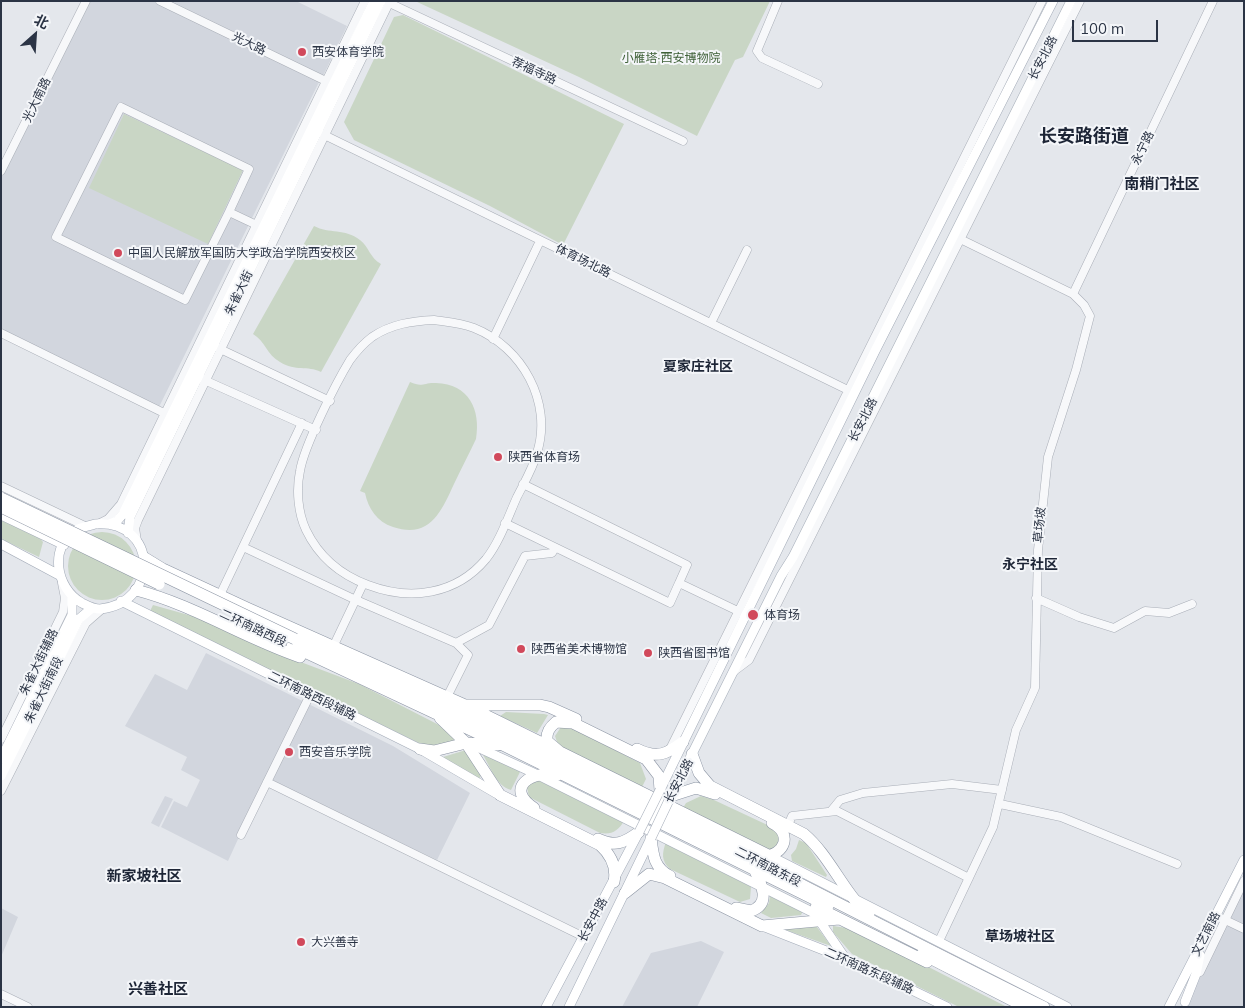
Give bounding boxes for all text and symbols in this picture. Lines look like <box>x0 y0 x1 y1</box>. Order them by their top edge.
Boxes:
north arrow <box>10 10 60 60</box>
text: 北 <box>31 10 52 33</box>
scale bar <box>1075 10 1161 42</box>
text: 100 m <box>1080 19 1124 38</box>
street label: 光大路 <box>230 30 268 58</box>
street label: 长安北路 <box>1026 33 1060 83</box>
place label: 西安体育学院 <box>312 45 384 59</box>
marker: 西安体育学院 <box>296 46 308 58</box>
park label: 小雁塔·西安博物院 <box>622 51 720 65</box>
street label: 荐福寺路 <box>509 54 559 88</box>
street label: 光大南路 <box>20 75 54 125</box>
district label: 长安路街道 <box>1039 126 1129 148</box>
street label: 永宁路 <box>1129 129 1157 167</box>
district label: 南稍门社区 <box>1125 175 1199 193</box>
street label: 体育场北路 <box>553 241 613 281</box>
place label: 中国人民解放军国防大学政治学院西安校区 <box>128 246 356 260</box>
marker: 中国人民解放军国防大学政治学院西安校区 <box>112 247 124 259</box>
street label: 朱雀大街 <box>222 268 256 318</box>
district label: 夏家庄社区 <box>663 359 733 375</box>
street label: 长安北路 <box>846 395 880 445</box>
place label: 陕西省体育场 <box>508 450 580 464</box>
marker: 陕西省体育场 <box>492 451 504 463</box>
street label: 草场坡 <box>1031 506 1049 544</box>
district label: 永宁社区 <box>1002 557 1058 573</box>
street label: 二环南路西段 <box>217 606 289 650</box>
marker: 体育场 <box>746 608 760 622</box>
place label: 体育场 <box>764 608 800 622</box>
street label: 朱雀大街辅路 <box>17 626 61 698</box>
place label: 陕西省美术博物馆 <box>531 642 627 656</box>
marker: 陕西省美术博物馆 <box>515 643 527 655</box>
place label: 陕西省图书馆 <box>658 646 730 660</box>
marker: 陕西省图书馆 <box>642 647 654 659</box>
street label: 朱雀大街南段 <box>22 654 66 726</box>
street label: 二环南路西段辅路 <box>266 668 358 724</box>
place label: 西安音乐学院 <box>299 745 371 759</box>
marker: 西安音乐学院 <box>283 746 295 758</box>
street label: 长安北路 <box>662 756 696 806</box>
street label: 二环南路东段 <box>733 844 803 890</box>
district label: 新家坡社区 <box>107 867 181 885</box>
street label: 长安中路 <box>575 895 611 945</box>
street label: 文艺南路 <box>1189 909 1223 959</box>
district label: 草场坡社区 <box>985 929 1055 945</box>
place label: 大兴善寺 <box>311 935 359 949</box>
marker: 大兴善寺 <box>295 936 307 948</box>
street label: 二环南路东段辅路 <box>822 945 916 997</box>
district label: 兴善社区 <box>128 980 188 998</box>

